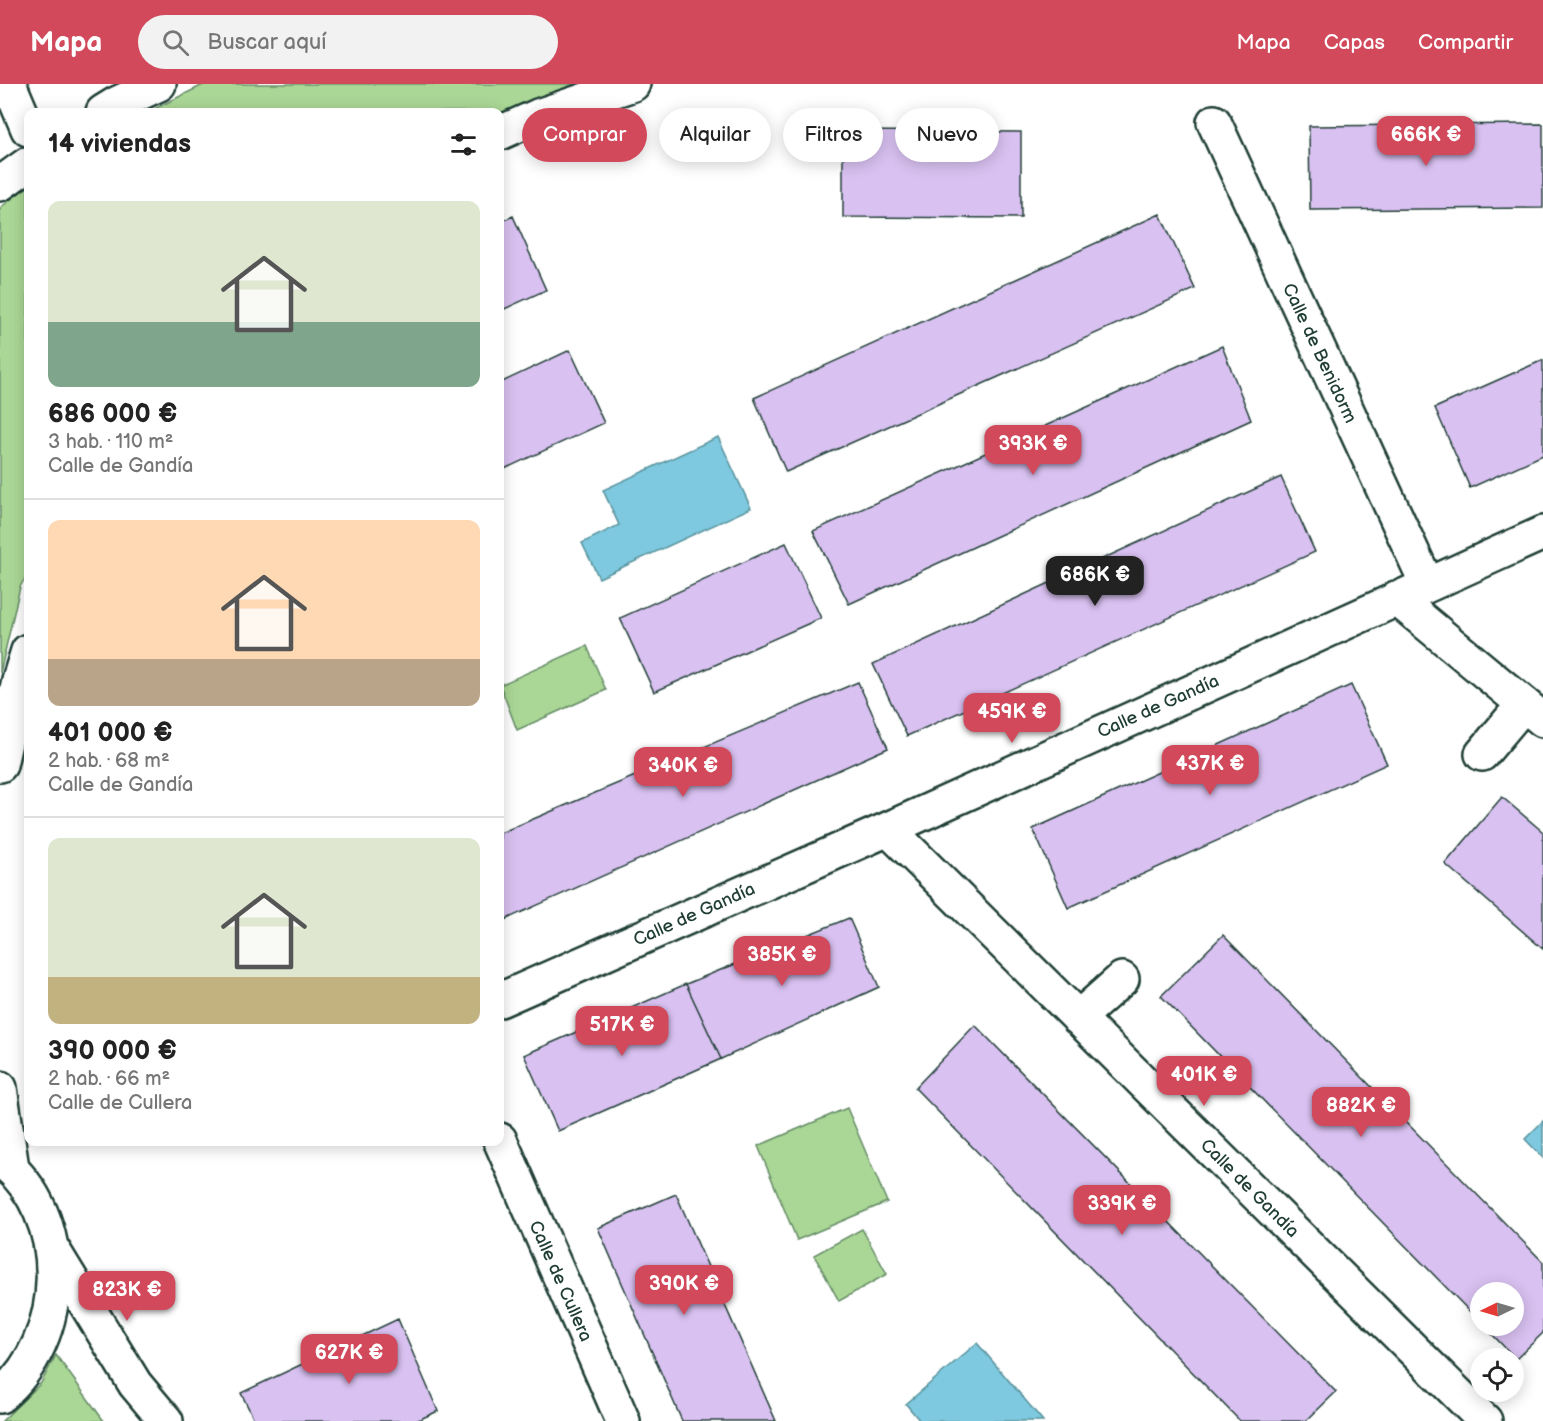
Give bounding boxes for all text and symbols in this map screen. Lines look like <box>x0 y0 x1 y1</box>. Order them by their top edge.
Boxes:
search box <box>138 15 558 69</box>
text: Mapa <box>30 26 102 59</box>
icon: search <box>159 26 192 59</box>
text: Buscar aquí <box>207 29 326 56</box>
text: Mapa <box>1237 30 1291 55</box>
text: Capas <box>1324 30 1385 55</box>
text: Compartir <box>1418 30 1513 55</box>
chip: Comprar <box>522 108 647 162</box>
chip: Alquilar <box>659 108 771 162</box>
chip: Filtros <box>783 108 883 162</box>
chip: Nuevo <box>895 108 999 162</box>
pin: 666K € <box>1377 116 1475 167</box>
text: 666K € <box>1391 123 1461 147</box>
icon: filters <box>447 128 480 161</box>
text: 14 viviendas <box>48 129 191 160</box>
icon: home <box>210 240 318 348</box>
street label: Calle de Benidorm <box>1278 280 1361 426</box>
text: 686 000 € <box>48 399 177 430</box>
pin: 393K € <box>984 425 1082 476</box>
text: 3 hab. · 110 m² <box>48 430 173 454</box>
text: 393K € <box>998 432 1068 456</box>
text: Calle de Gandía <box>48 454 193 478</box>
pin: 686K € <box>1046 556 1144 607</box>
icon: home <box>210 559 318 667</box>
text: 686K € <box>1060 563 1130 587</box>
street label: Calle de Gandía <box>1094 670 1222 743</box>
pin: 459K € <box>963 693 1061 744</box>
text: 459K € <box>977 700 1047 724</box>
text: 401 000 € <box>48 718 173 749</box>
pin: 437K € <box>1161 745 1259 796</box>
pin: 340K € <box>634 747 732 798</box>
text: 2 hab. · 68 m² <box>48 749 170 773</box>
text: 437K € <box>1176 752 1244 776</box>
text: 340K € <box>648 754 718 778</box>
text: Calle de Gandía <box>48 773 193 797</box>
icon: home <box>210 877 318 985</box>
street label: Calle de Gandía <box>630 878 758 951</box>
pin: 385K € <box>733 936 831 987</box>
text: 385K € <box>747 943 817 967</box>
pin: 517K € <box>573 1006 671 1057</box>
text: 517K € <box>589 1013 655 1037</box>
text: 390 000 € <box>48 1036 177 1067</box>
pin: 401K € <box>1155 1056 1253 1107</box>
text: 401K € <box>1171 1063 1237 1087</box>
text: 2 hab. · 66 m² <box>48 1067 170 1091</box>
pin: 882K € <box>1312 1087 1410 1138</box>
text: Calle de Cullera <box>48 1091 192 1115</box>
text: 882K € <box>1326 1094 1396 1118</box>
street label: Calle de Gandía <box>1196 1135 1303 1242</box>
pin: 339K € <box>1073 1185 1171 1236</box>
text: 339K € <box>1087 1192 1157 1216</box>
street label: Calle de Cullera <box>525 1218 597 1345</box>
pin: 390K € <box>635 1265 733 1316</box>
pin: 823K € <box>78 1271 176 1322</box>
text: 390K € <box>649 1272 719 1296</box>
text: 823K € <box>92 1278 162 1302</box>
north arrow <box>1470 1282 1524 1336</box>
map controls <box>1470 1282 1524 1402</box>
pin: 627K € <box>300 1334 398 1385</box>
text: 627K € <box>315 1341 383 1365</box>
button: locate <box>1470 1348 1524 1402</box>

